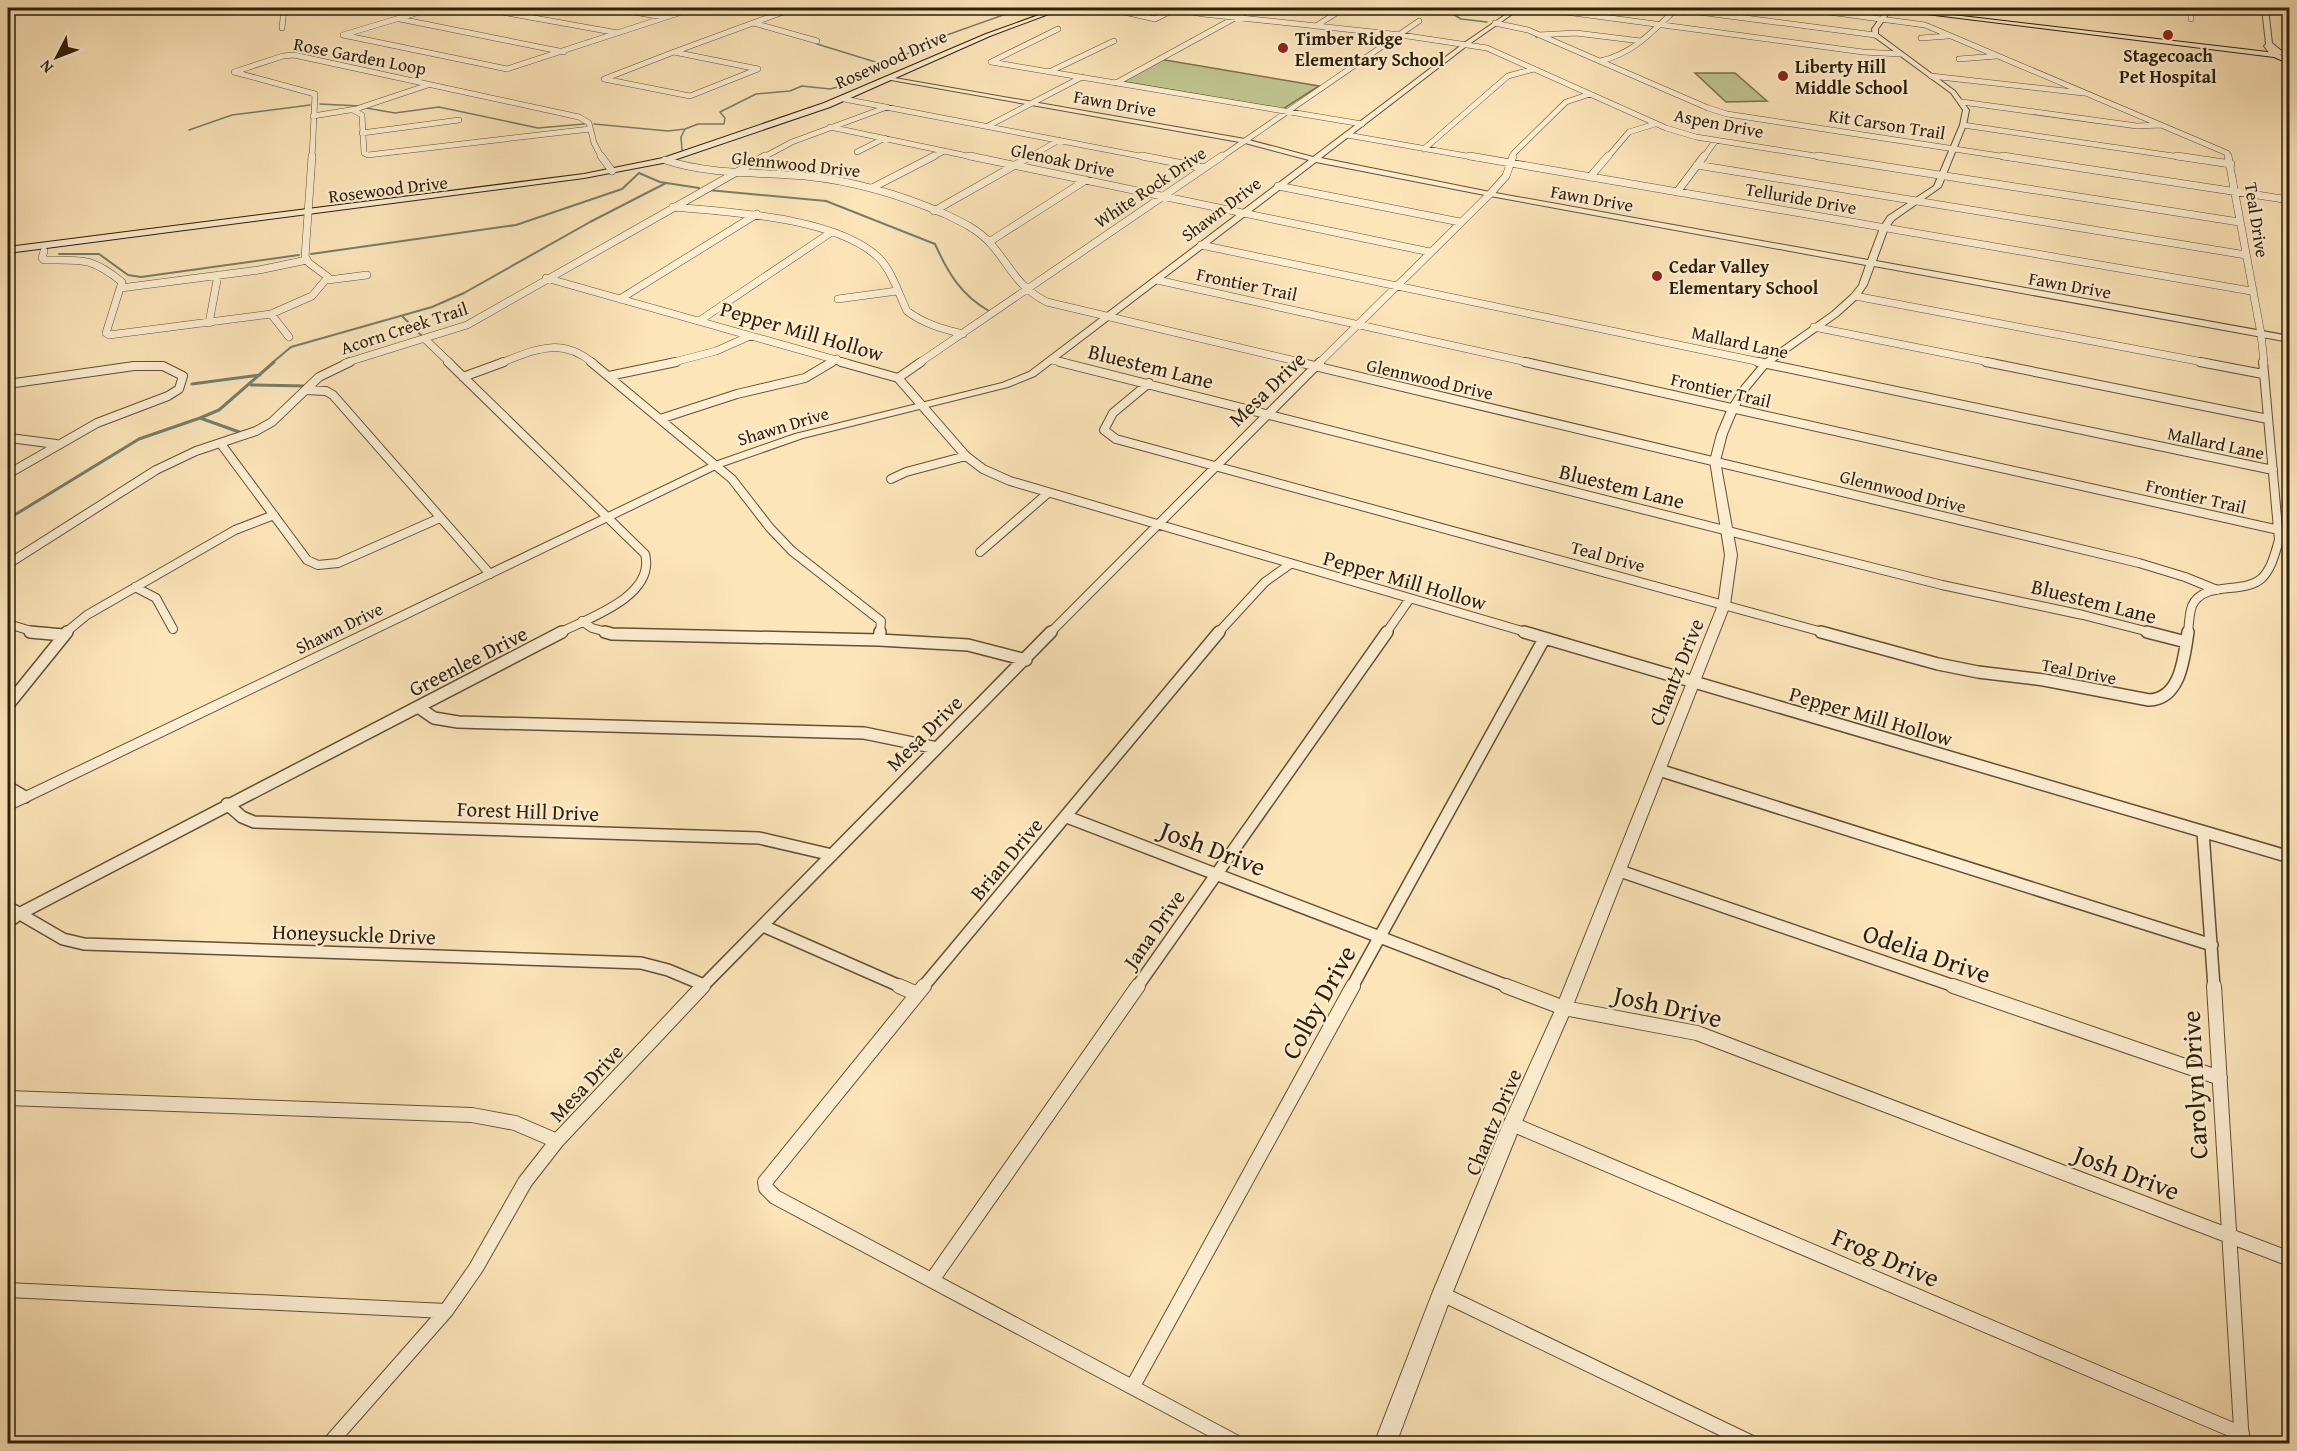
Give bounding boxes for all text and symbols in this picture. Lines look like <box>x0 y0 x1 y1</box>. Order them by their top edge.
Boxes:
street label: Rosewood Drive <box>831 22 951 96</box>
place label: Timber Ridge Elementary School <box>1295 25 1445 73</box>
north arrow <box>27 27 87 87</box>
marker: Stagecoach Pet Hospital <box>2161 28 2175 42</box>
street label: Rose Garden Loop <box>291 30 429 82</box>
marker: Timber Ridge Elementary School <box>1276 41 1290 55</box>
place label: Stagecoach Pet Hospital <box>2119 42 2217 90</box>
place label: Liberty Hill Middle School <box>1795 53 1908 101</box>
text: N <box>33 55 58 79</box>
marker: Liberty Hill Middle School <box>1776 69 1790 83</box>
street label: Fawn Drive <box>1072 82 1158 124</box>
street label: Aspen Drive <box>1672 101 1766 145</box>
street label: Kit Carson Trail <box>1827 101 1947 147</box>
street label: Glenoak Drive <box>1009 136 1117 184</box>
street label: White Rock Drive <box>1089 139 1211 235</box>
street label: Glennwood Drive <box>730 144 862 184</box>
street label: Rosewood Drive <box>327 168 449 210</box>
street label: Shawn Drive <box>1175 170 1267 248</box>
street label: Telluride Drive <box>1743 175 1859 221</box>
street label: Fawn Drive <box>1549 177 1635 219</box>
street label: Teal Drive <box>2238 180 2276 260</box>
place label: Cedar Valley Elementary School <box>1669 253 1819 301</box>
street label: Frontier Trail <box>1194 260 1300 308</box>
street label: Fawn Drive <box>2027 264 2113 306</box>
marker: Cedar Valley Elementary School <box>1650 269 1664 283</box>
street label: Pepper Mill Hollow <box>717 293 887 369</box>
street label: Acorn Creek Trail <box>337 295 471 361</box>
street label: Mallard Lane <box>1689 319 1791 365</box>
street label: Bluestem Lane <box>1085 335 1217 397</box>
street label: Mesa Drive <box>1221 344 1313 434</box>
street label: Glennwood Drive <box>1364 351 1496 407</box>
street label: Frontier Trail <box>1668 365 1774 415</box>
street label: Shawn Drive <box>734 399 832 453</box>
street label: Mallard Lane <box>2165 420 2267 466</box>
street label: Bluestem Lane <box>1556 455 1688 517</box>
street label: Glennwood Drive <box>1837 462 1969 520</box>
street label: Frontier Trail <box>2143 471 2249 521</box>
street label: Teal Drive <box>1568 533 1648 579</box>
street label: Pepper Mill Hollow <box>1320 542 1490 618</box>
street label: Bluestem Lane <box>2028 570 2160 632</box>
street label: Shawn Drive <box>291 595 387 661</box>
street label: Chantz Drive <box>1640 614 1712 730</box>
street label: Greenlee Drive <box>403 618 533 704</box>
street label: Teal Drive <box>2039 651 2119 691</box>
street label: Pepper Mill Hollow <box>1786 678 1956 754</box>
street label: Mesa Drive <box>879 688 969 778</box>
street label: Forest Hill Drive <box>456 793 600 829</box>
street label: Josh Drive <box>1152 809 1272 886</box>
street label: Brian Drive <box>962 811 1050 907</box>
street label: Jana Drive <box>1114 883 1193 977</box>
street label: Odelia Drive <box>1858 913 1996 993</box>
street label: Honeysuckle Drive <box>272 916 436 952</box>
street label: Colby Drive <box>1271 938 1365 1066</box>
street label: Josh Drive <box>1607 974 1726 1037</box>
street label: Carolyn Drive <box>2171 1010 2217 1160</box>
street label: Mesa Drive <box>542 1037 631 1129</box>
street label: Chantz Drive <box>1457 1064 1529 1180</box>
street label: Josh Drive <box>2066 1133 2186 1210</box>
street label: Frog Drive <box>1826 1217 1946 1297</box>

